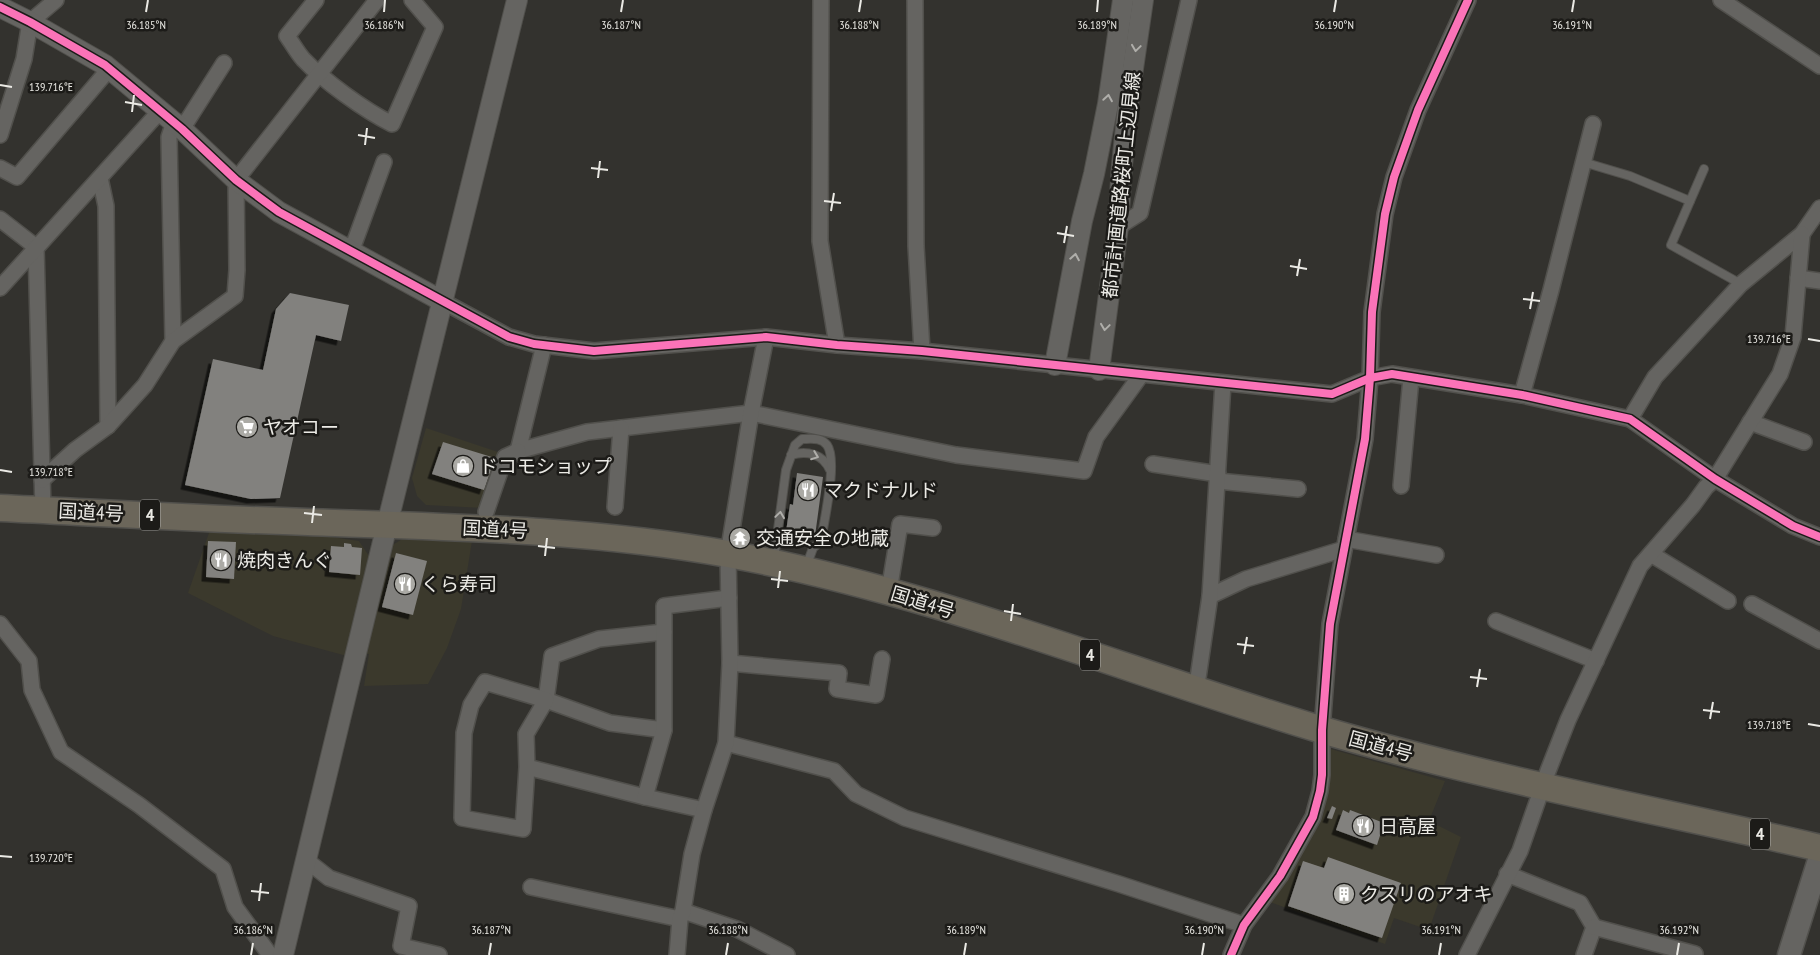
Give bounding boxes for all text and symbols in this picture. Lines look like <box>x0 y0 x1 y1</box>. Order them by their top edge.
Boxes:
text: 36.185°N <box>126 17 166 32</box>
text: 36.186°N <box>364 17 404 32</box>
text: 36.187°N <box>601 17 641 32</box>
text: 36.188°N <box>839 17 879 32</box>
text: 36.189°N <box>1077 17 1117 32</box>
text: 36.190°N <box>1314 17 1354 32</box>
text: 36.191°N <box>1552 17 1592 32</box>
one-way arrow <box>1131 45 1142 53</box>
street label: 都市計画道路桜町上辺見線 <box>1097 70 1145 300</box>
text: 139.716°E <box>29 79 73 94</box>
one-way arrow <box>1103 94 1113 103</box>
one-way arrow <box>1070 253 1080 262</box>
one-way arrow <box>1100 324 1111 332</box>
text: 139.716°E <box>1747 331 1791 346</box>
supermarket icon: ヤオコー <box>235 415 259 439</box>
place label: ヤオコー <box>263 415 339 439</box>
one-way arrow <box>810 450 819 460</box>
shop icon: ドコモショップ <box>451 454 475 478</box>
place label: ドコモショップ <box>479 454 612 478</box>
text: 139.718°E <box>29 464 73 479</box>
restaurant icon: マクドナルド <box>796 478 820 502</box>
place label: マクドナルド <box>824 478 938 502</box>
street label: 国道4号 <box>58 498 124 526</box>
road number: 4 <box>140 500 160 530</box>
one-way arrow <box>774 510 784 519</box>
street label: 国道4号 <box>462 515 528 543</box>
temple icon: 交通安全の地蔵 <box>728 526 752 550</box>
place label: 交通安全の地蔵 <box>756 526 889 550</box>
restaurant icon: 焼肉きんぐ <box>209 548 233 572</box>
place label: 焼肉きんぐ <box>237 548 332 572</box>
restaurant icon: くら寿司 <box>393 572 417 596</box>
place label: くら寿司 <box>421 572 497 596</box>
street label: 国道4号 <box>888 581 958 623</box>
road number: 4 <box>1080 640 1100 670</box>
text: 139.718°E <box>1747 717 1791 732</box>
street label: 国道4号 <box>1346 726 1416 766</box>
restaurant icon: 日高屋 <box>1351 814 1375 838</box>
place label: 日高屋 <box>1379 814 1436 838</box>
road number: 4 <box>1750 819 1770 850</box>
text: 139.720°E <box>29 850 73 865</box>
building icon: クスリのアオキ <box>1332 882 1356 906</box>
place label: クスリのアオキ <box>1360 882 1492 906</box>
text: 36.186°N <box>233 922 273 937</box>
text: 36.187°N <box>471 922 511 937</box>
text: 36.188°N <box>708 922 748 937</box>
text: 36.189°N <box>946 922 986 937</box>
text: 36.190°N <box>1184 922 1224 937</box>
text: 36.191°N <box>1421 922 1461 937</box>
text: 36.192°N <box>1659 922 1699 937</box>

